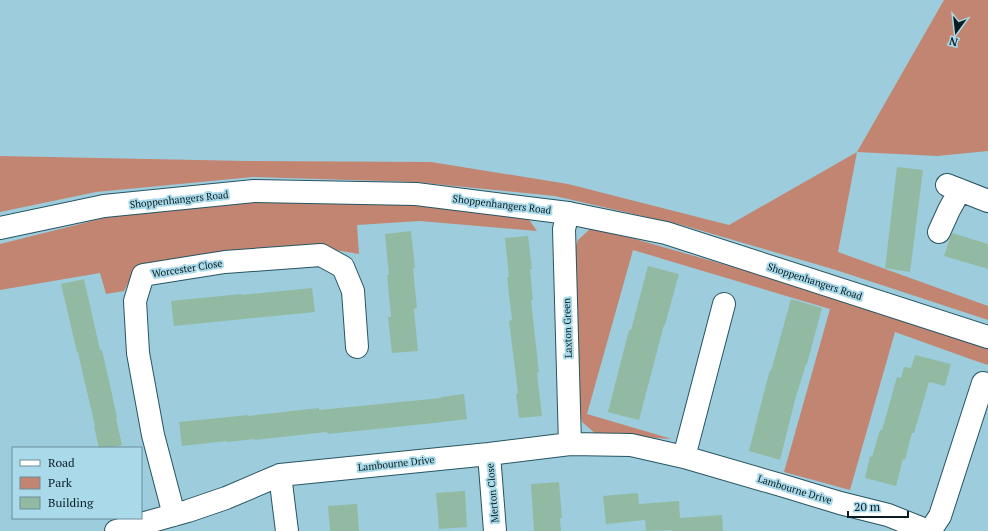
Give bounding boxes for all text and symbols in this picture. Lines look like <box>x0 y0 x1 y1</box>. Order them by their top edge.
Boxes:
north arrow <box>936 12 976 52</box>
text: N <box>947 34 959 50</box>
street label: Shoppenhangers Road <box>129 188 229 211</box>
street label: Shoppenhangers Road <box>452 192 552 217</box>
street label: Worcester Close <box>151 257 223 280</box>
street label: Shoppenhangers Road <box>766 260 864 303</box>
street label: Laxton Green <box>560 298 575 358</box>
legend <box>12 447 142 519</box>
street label: Lambourne Drive <box>357 453 435 474</box>
text: Road <box>48 455 75 470</box>
street label: Merton Close <box>483 463 502 523</box>
street label: Lambourne Drive <box>756 472 834 507</box>
text: Park <box>48 475 73 490</box>
scale bar <box>848 493 908 519</box>
text: Building <box>48 495 94 510</box>
text: 20 m <box>854 499 881 514</box>

